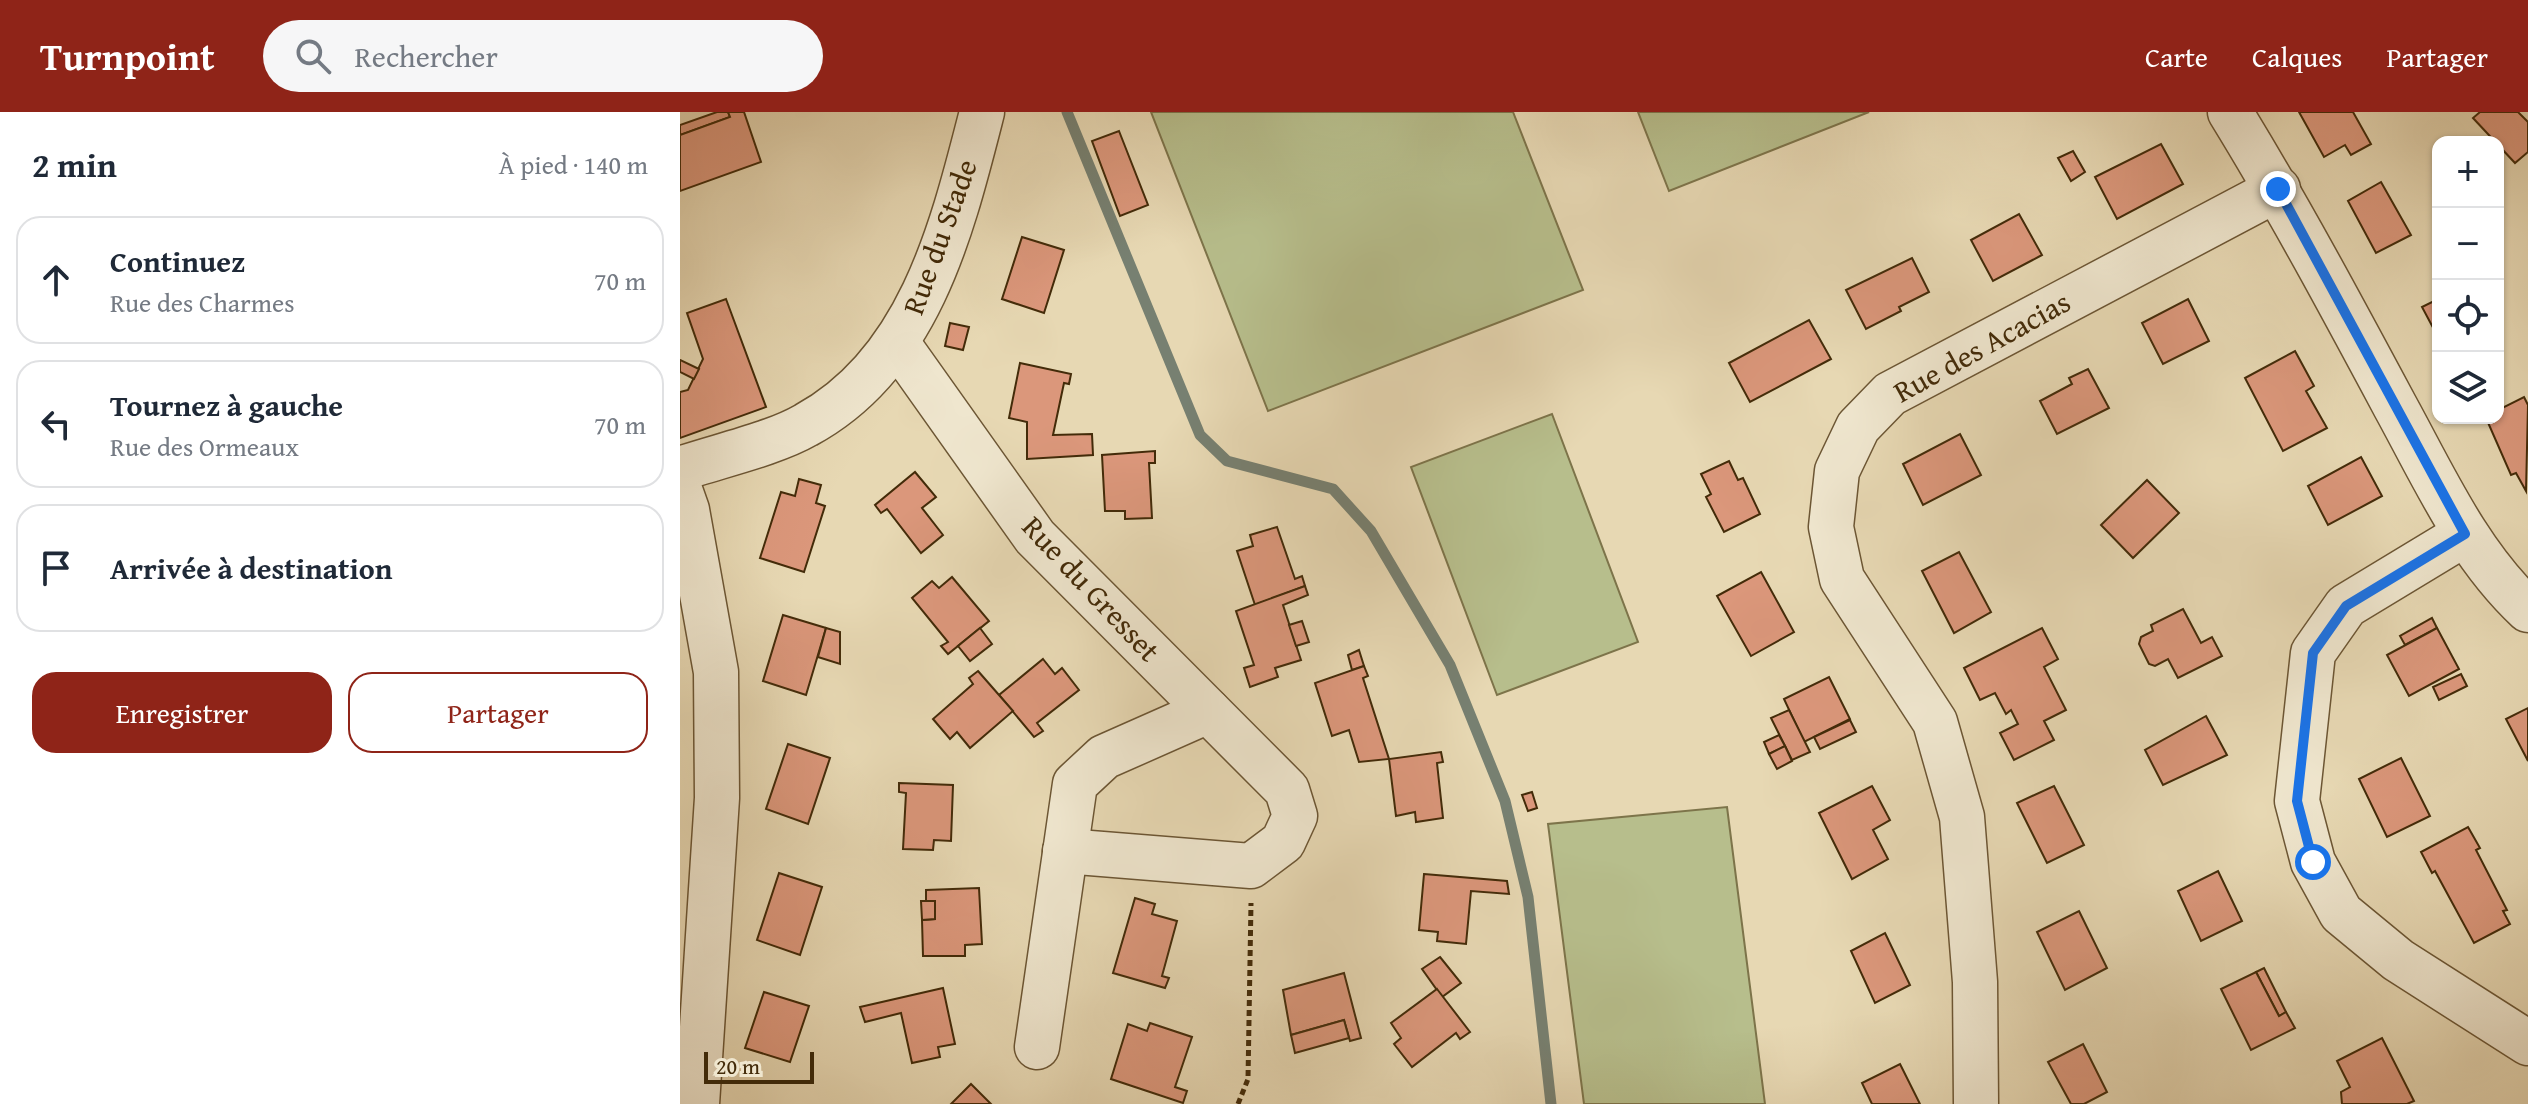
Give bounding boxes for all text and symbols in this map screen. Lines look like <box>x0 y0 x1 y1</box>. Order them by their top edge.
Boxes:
search box <box>263 20 823 92</box>
text: Turnpoint <box>40 28 215 84</box>
icon: search <box>291 34 335 78</box>
text: Rechercher <box>355 34 498 78</box>
text: Carte <box>2145 36 2208 77</box>
text: Calques <box>2252 36 2342 77</box>
text: Partager <box>2386 36 2488 77</box>
map controls <box>2432 136 2504 424</box>
button: + <box>2432 136 2504 208</box>
text: 2 min <box>32 140 117 189</box>
text: À pied · 140 m <box>499 145 648 184</box>
street label: Rue du Stade <box>891 153 988 321</box>
route end <box>2260 171 2296 207</box>
button: − <box>2432 208 2504 280</box>
text: Continuez <box>110 239 245 283</box>
icon: ahead <box>34 258 78 302</box>
text: 70 m <box>594 261 646 300</box>
street label: Rue des Acacias <box>1885 279 2078 413</box>
button: locate <box>2432 280 2504 352</box>
text: Rue des Charmes <box>110 283 295 322</box>
button: layers <box>2432 352 2504 424</box>
text: Tournez à gauche <box>110 383 343 427</box>
icon: left <box>34 402 78 446</box>
text: 70 m <box>594 405 646 444</box>
text: Rue des Ormeaux <box>110 427 299 466</box>
street label: Rue du Gresset <box>1012 506 1171 671</box>
icon: arrive <box>34 546 78 590</box>
text: Arrivée à destination <box>110 546 392 590</box>
button: Enregistrer <box>32 672 332 753</box>
button: Partager <box>348 672 648 753</box>
route start <box>2295 844 2331 880</box>
scale bar <box>704 1048 814 1084</box>
text: 20 m <box>716 1050 760 1082</box>

